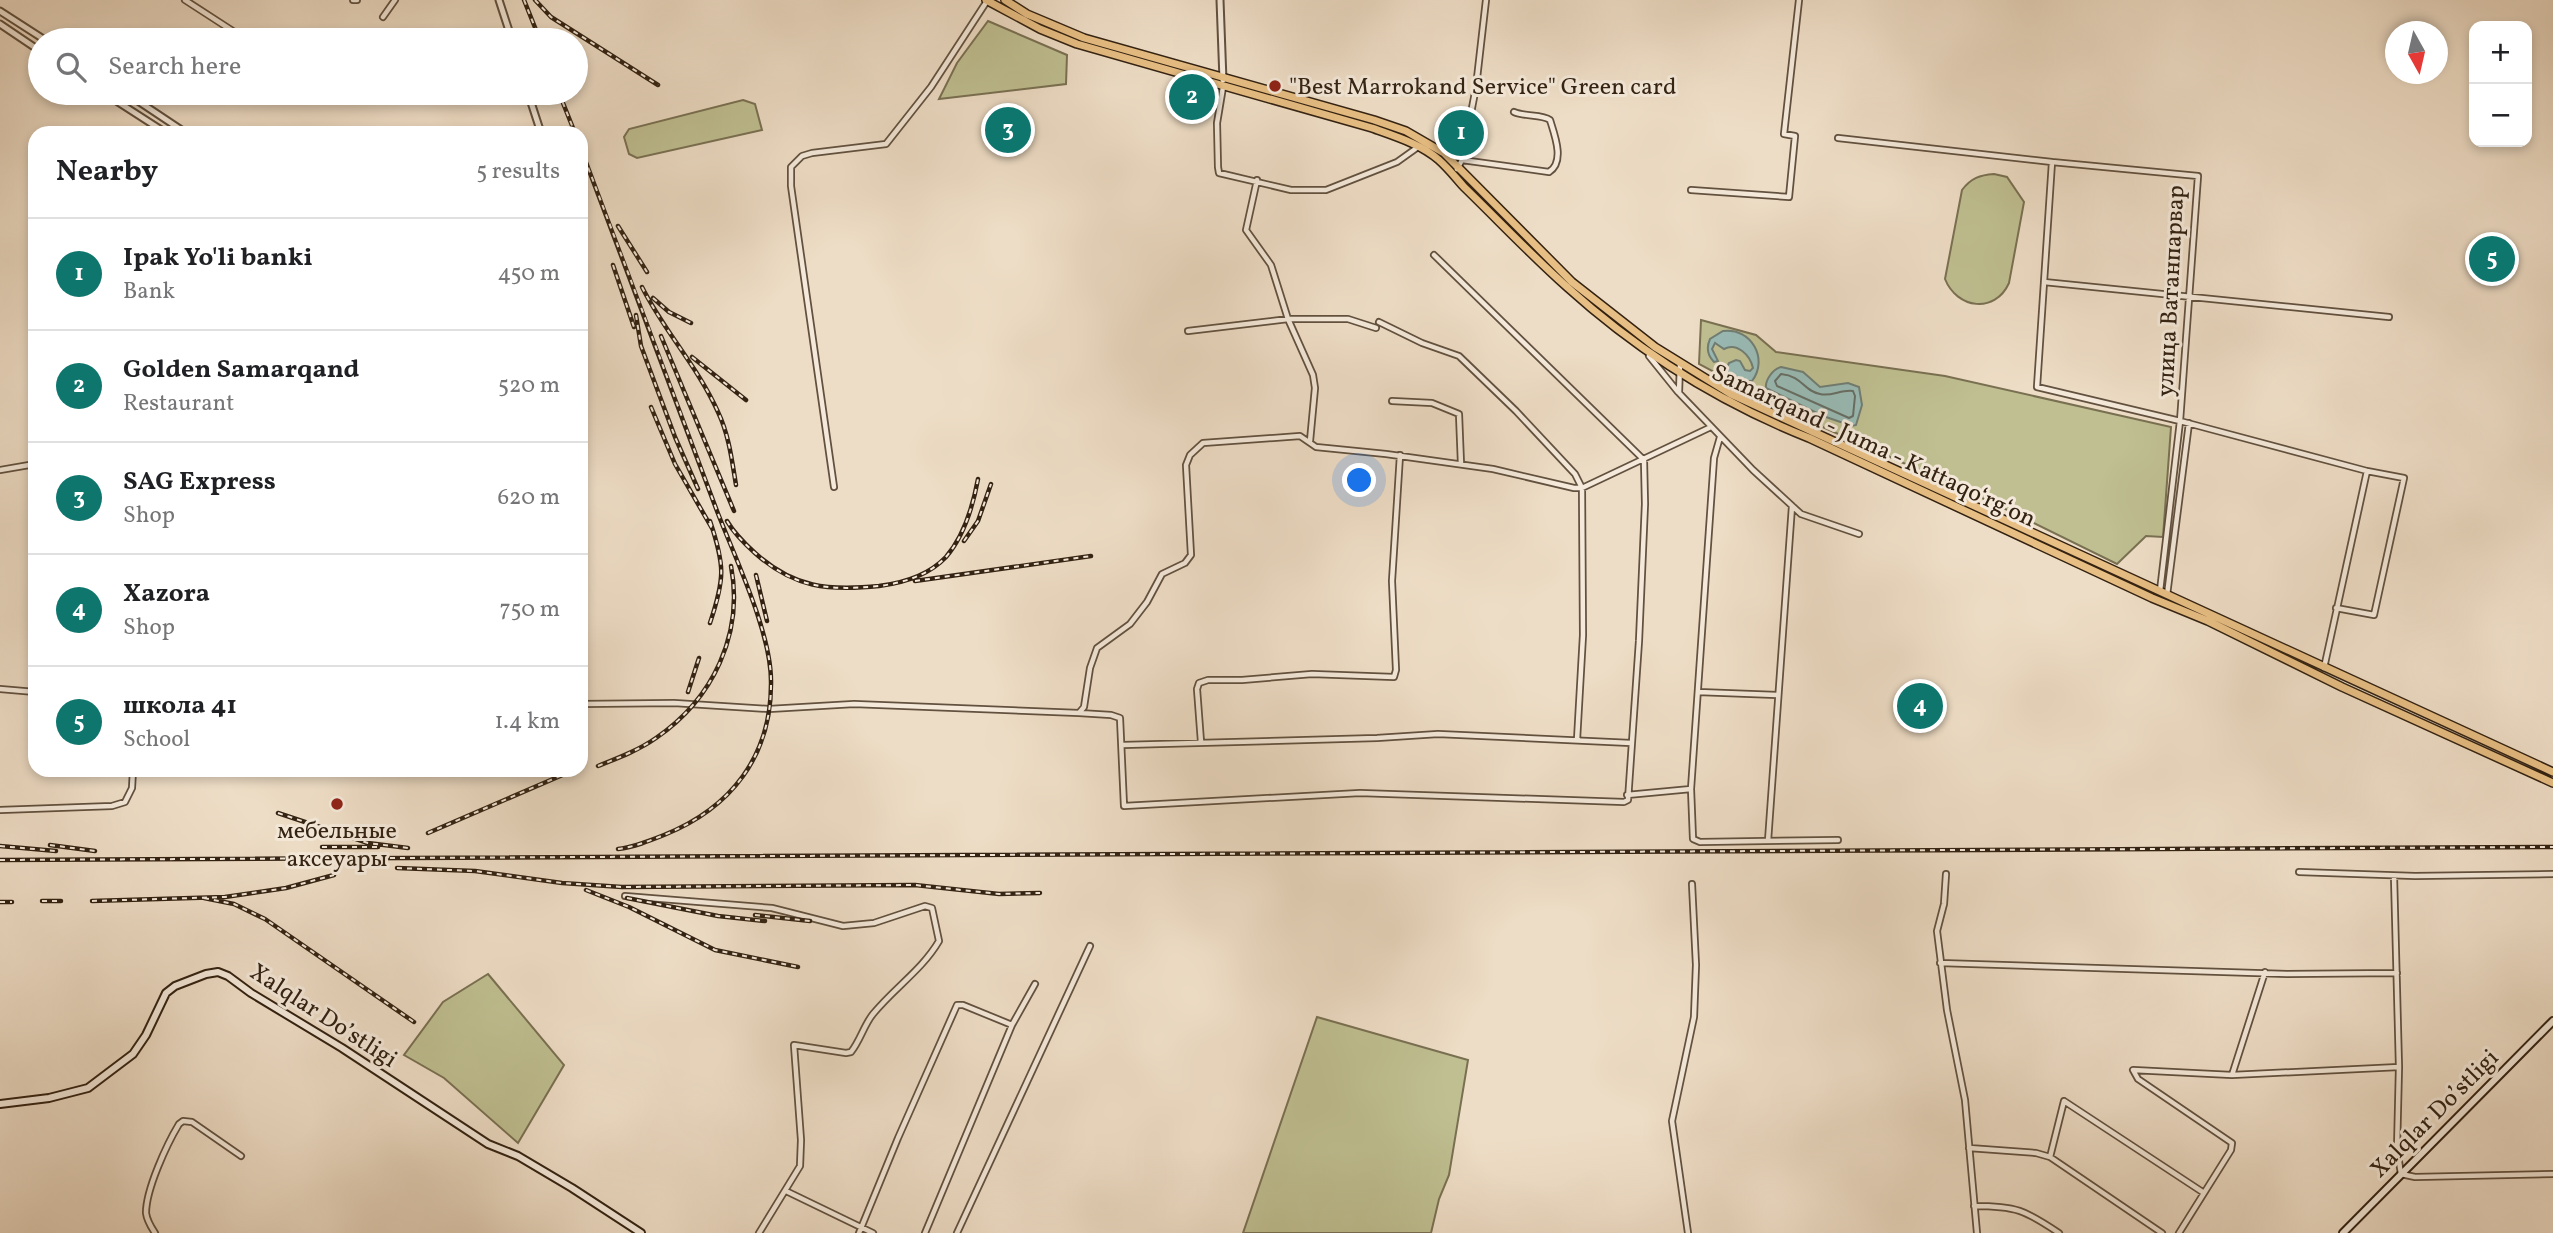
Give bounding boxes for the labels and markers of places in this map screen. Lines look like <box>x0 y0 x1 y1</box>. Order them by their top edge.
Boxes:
pin: 2 <box>1169 71 1215 123</box>
place label: "Best Marrokand Service" Green card <box>1289 71 1676 105</box>
marker: "Best Marrokand Service" Green card <box>1267 78 1283 94</box>
pin: 3 <box>985 104 1031 156</box>
pin: 1 <box>1438 107 1484 159</box>
pin: 5 <box>2469 233 2515 285</box>
pin: 4 <box>1897 680 1943 732</box>
marker: мебельные аксеуары <box>329 796 345 812</box>
place label: мебельные аксеуары <box>277 815 397 877</box>

